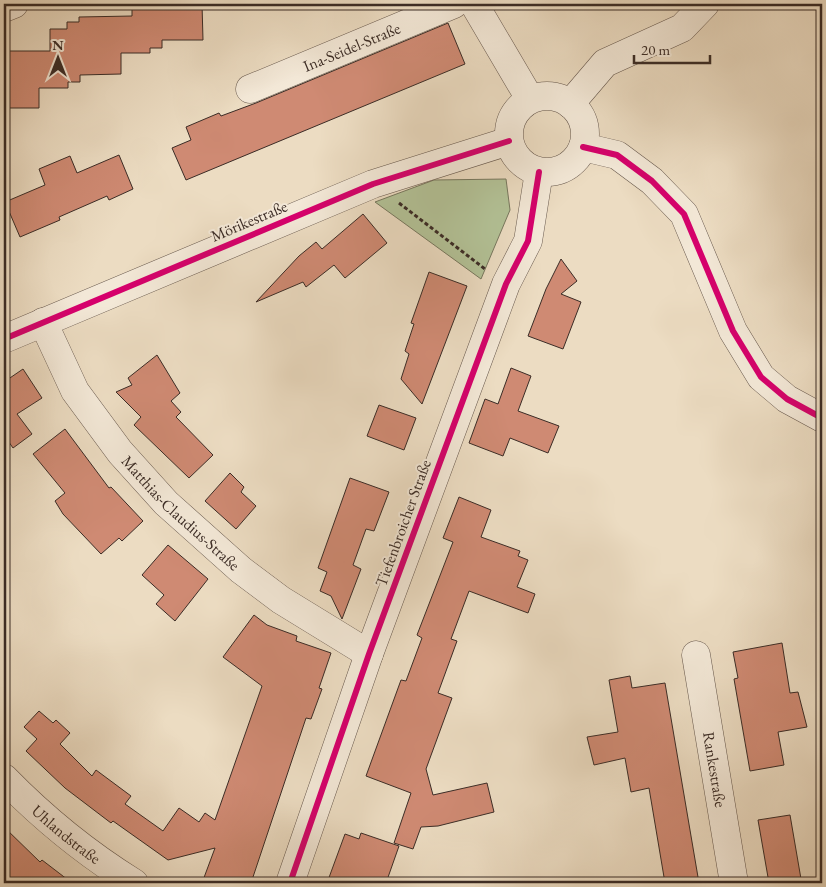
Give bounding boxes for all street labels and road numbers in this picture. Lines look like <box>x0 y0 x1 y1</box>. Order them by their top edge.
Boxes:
street label: Ina-Seidel-Straße <box>300 17 403 76</box>
street label: Mörikestraße <box>208 195 290 247</box>
street label: Matthias-Claudius-Straße <box>117 451 245 575</box>
street label: Tiefenbroicher Straße <box>370 457 436 589</box>
street label: Rankestraße <box>698 730 732 809</box>
street label: Uhlandstraße <box>27 800 105 868</box>

